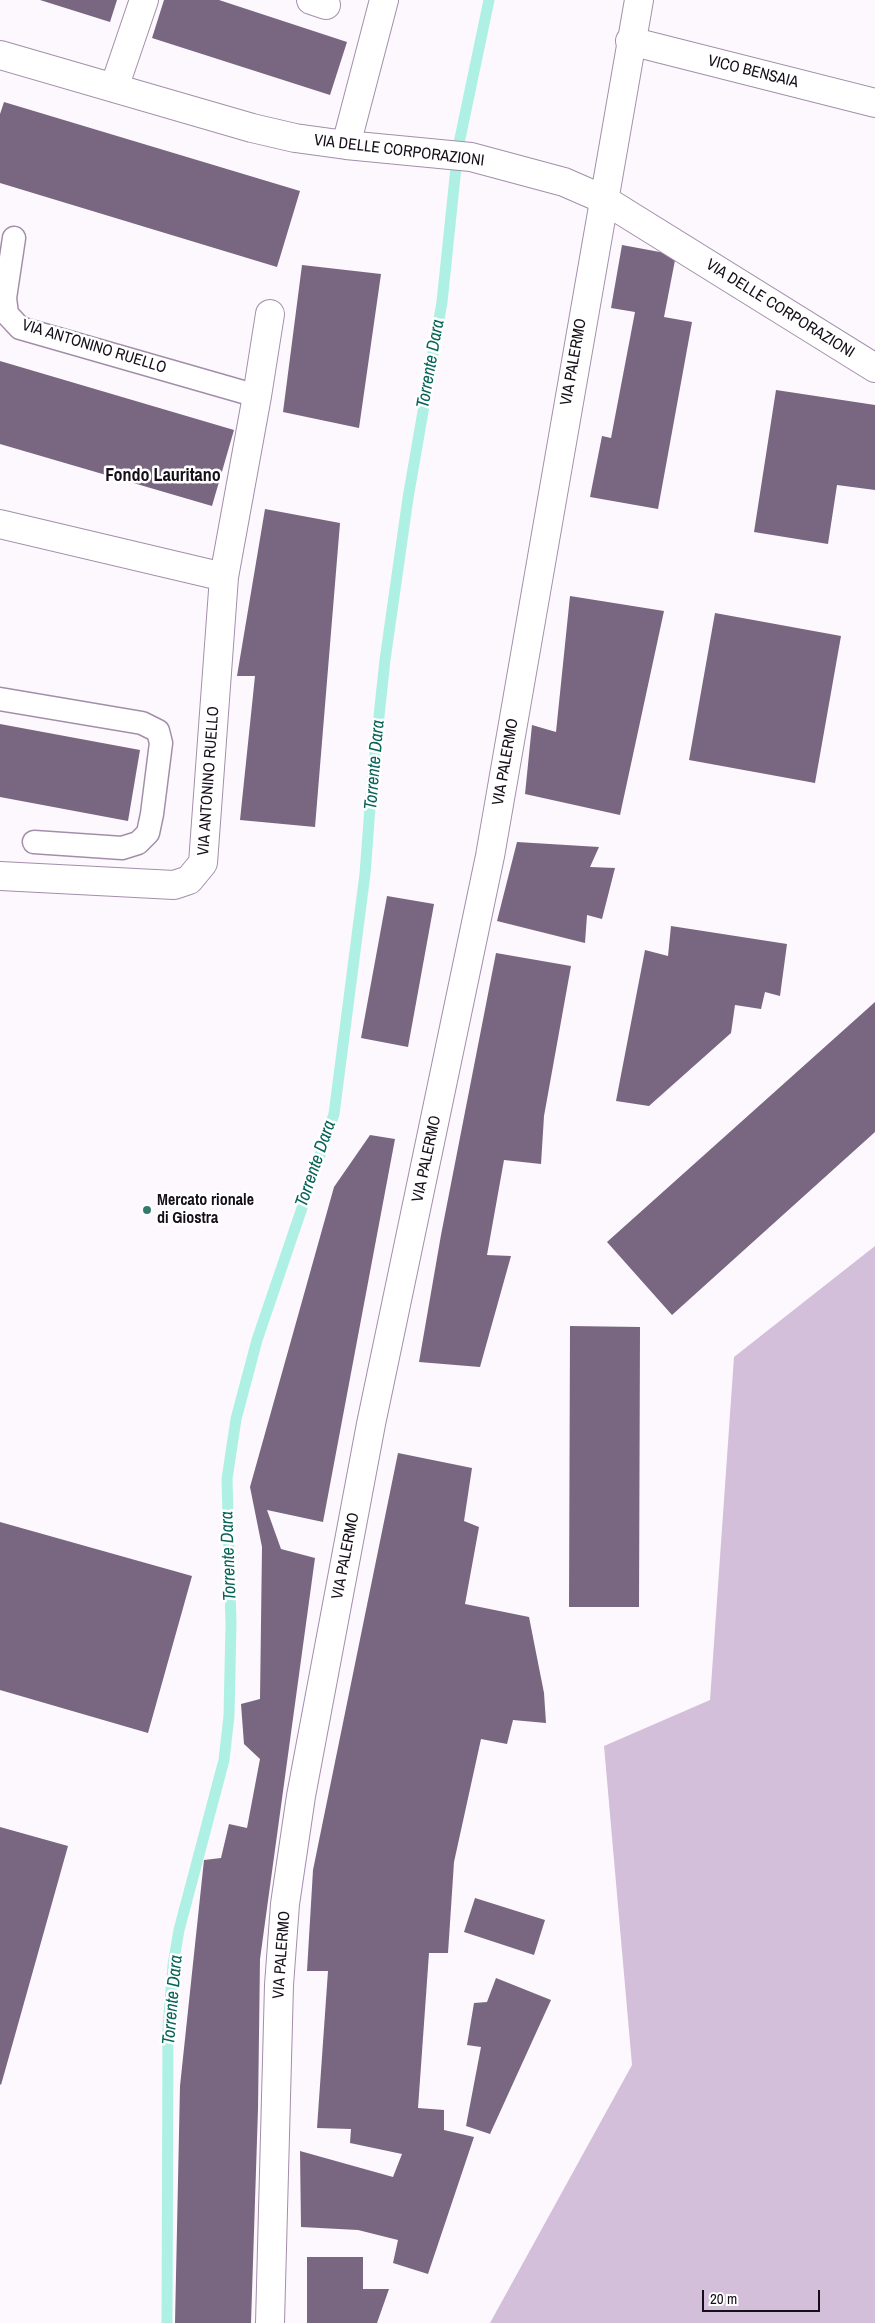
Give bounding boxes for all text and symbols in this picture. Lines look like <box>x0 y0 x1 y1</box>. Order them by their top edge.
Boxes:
street label: VICO BENSAIA <box>706 51 800 93</box>
street label: VIA DELLE CORPORAZIONI <box>313 131 485 171</box>
street label: VIA DELLE CORPORAZIONI <box>702 255 858 363</box>
street label: VIA ANTONINO RUELLO <box>19 316 169 378</box>
street label: VIA PALERMO <box>557 317 591 407</box>
water label: Torrente Dara <box>413 318 449 410</box>
district label: Fondo Lauritano <box>105 465 221 487</box>
street label: VIA ANTONINO RUELLO <box>194 706 224 856</box>
street label: VIA PALERMO <box>489 717 523 807</box>
water label: Torrente Dara <box>360 719 390 811</box>
street label: VIA PALERMO <box>408 1114 446 1204</box>
water label: Torrente Dara <box>291 1118 341 1210</box>
place label: Mercato rionale di Giostra <box>157 1191 254 1229</box>
marker: Mercato rionale di Giostra <box>141 1204 153 1216</box>
water label: Torrente Dara <box>217 1511 241 1601</box>
street label: VIA PALERMO <box>328 1511 364 1601</box>
street label: VIA PALERMO <box>269 1910 295 2000</box>
water label: Torrente Dara <box>158 1954 188 2046</box>
scale bar <box>705 2280 822 2312</box>
text: 20 m <box>710 2288 737 2309</box>

